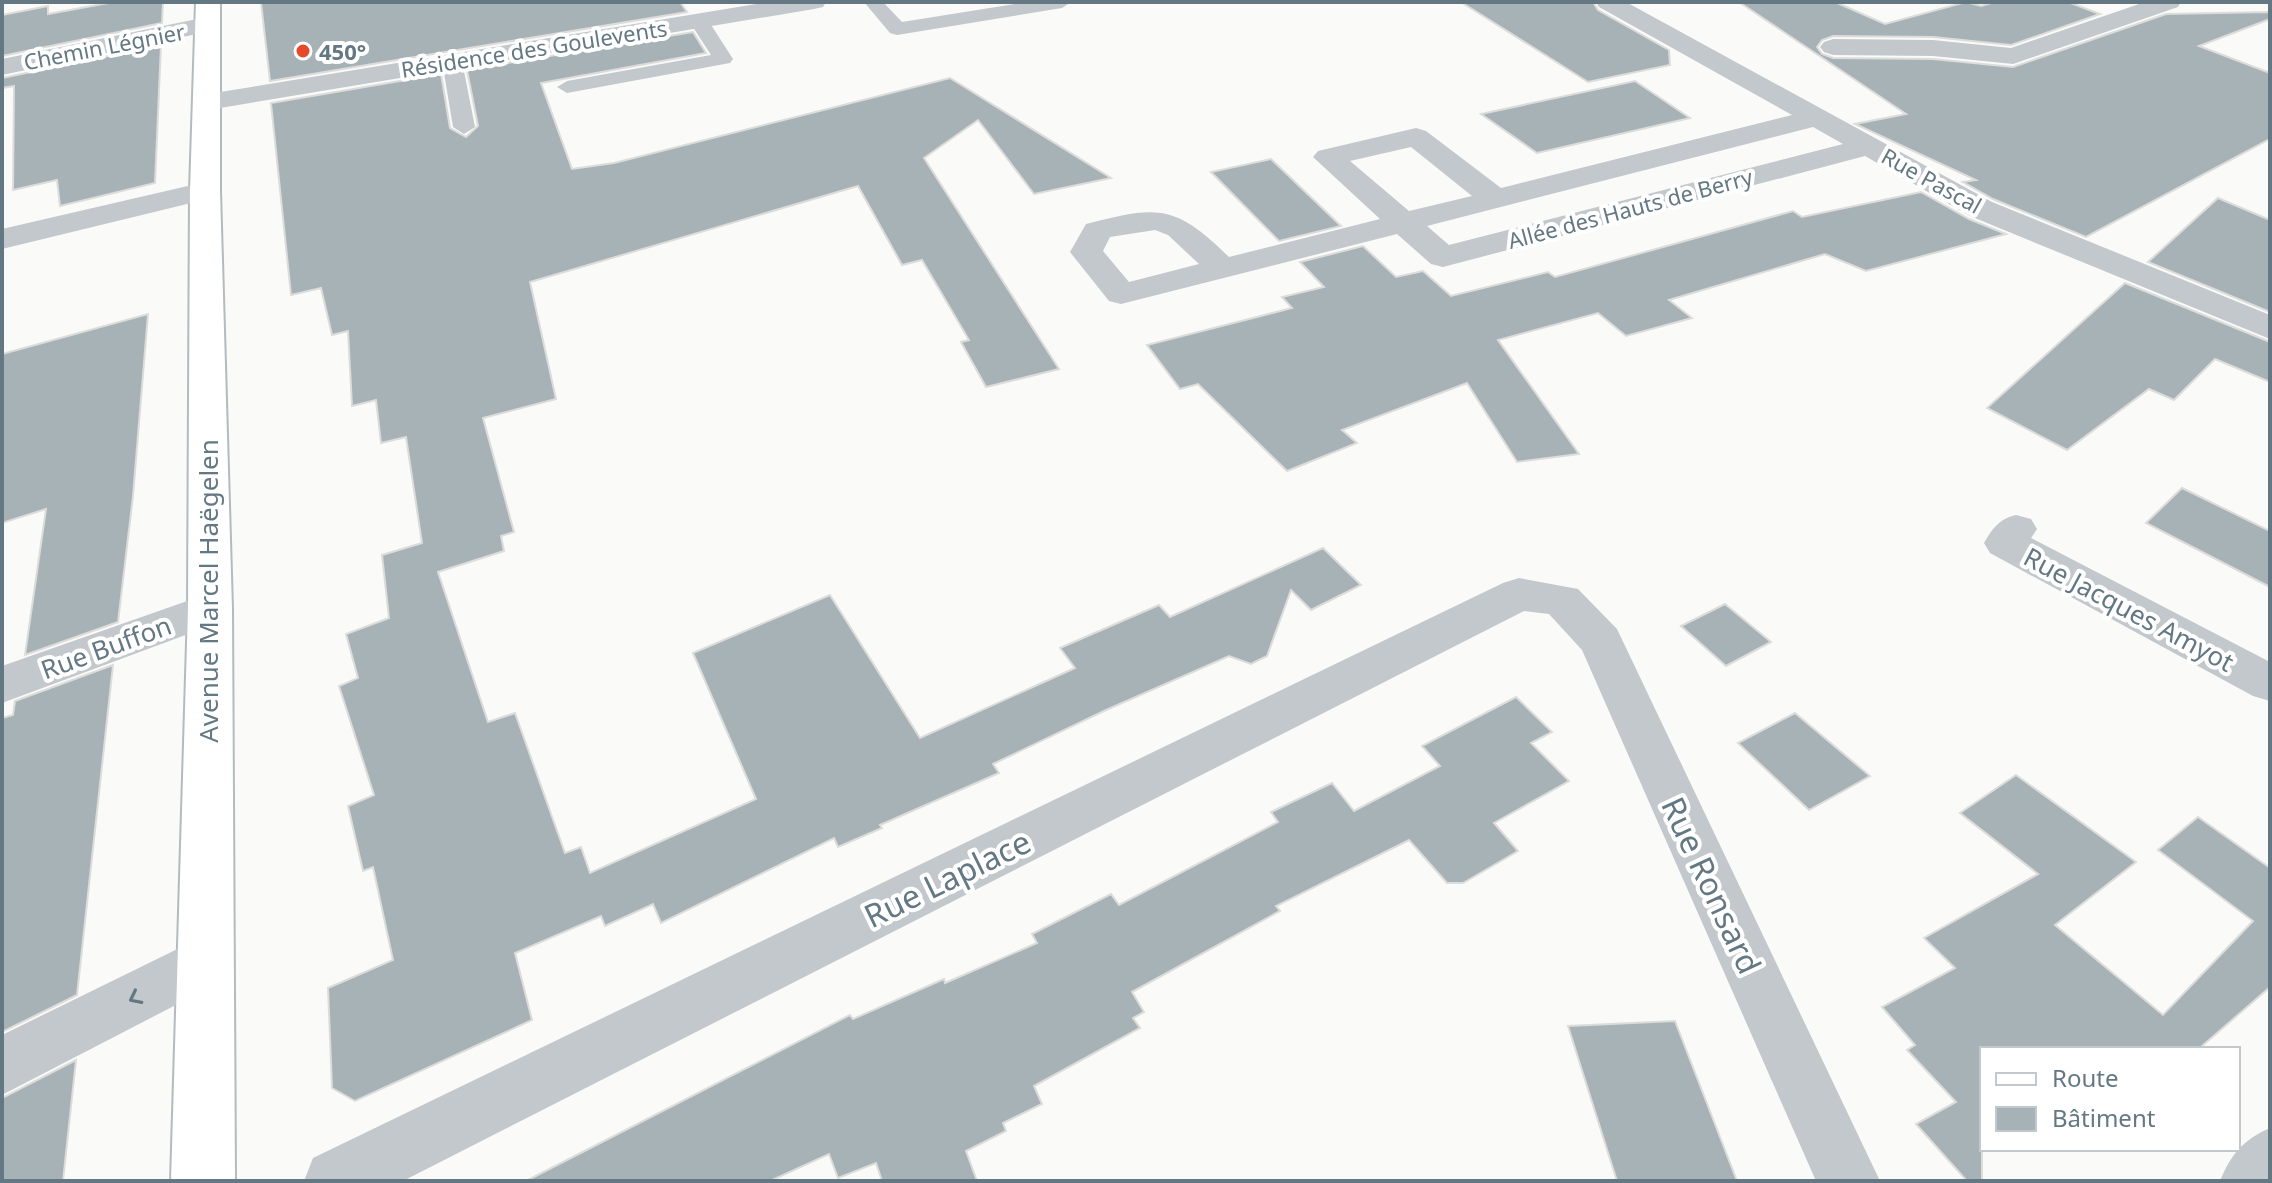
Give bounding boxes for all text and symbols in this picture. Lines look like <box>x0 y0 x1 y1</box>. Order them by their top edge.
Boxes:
street label: Résidence des Goulevents <box>399 12 669 84</box>
street label: Chemin Légnier <box>21 16 187 76</box>
place label: 450° <box>319 36 366 66</box>
marker: 450° <box>294 42 312 60</box>
street label: Rue Pascal <box>1877 140 1987 220</box>
street label: Allée des Hauts de Berry <box>1504 161 1757 255</box>
street label: Avenue Marcel Haëgelen <box>190 439 226 743</box>
street label: Rue Jacques Amyot <box>2018 538 2240 680</box>
street label: Rue Buffon <box>36 607 176 687</box>
street label: Rue Ronsard <box>1652 790 1772 980</box>
street label: Rue Laplace <box>857 819 1037 937</box>
one-way arrow <box>128 988 143 1003</box>
legend <box>1980 1047 2240 1151</box>
text: Route <box>2052 1061 2118 1094</box>
text: Bâtiment <box>2052 1101 2156 1134</box>

